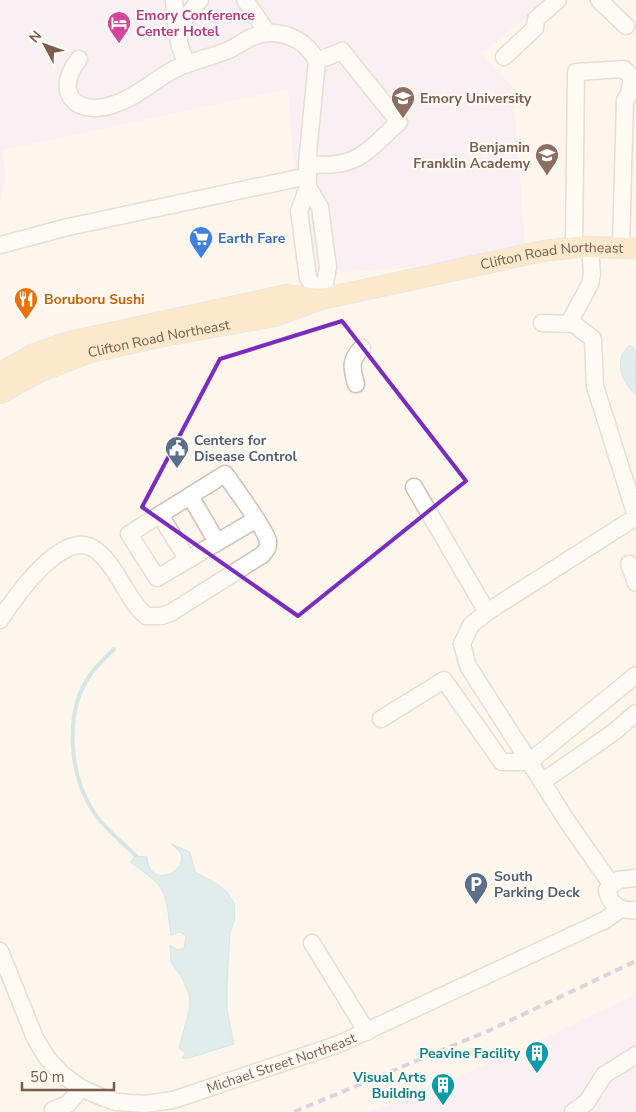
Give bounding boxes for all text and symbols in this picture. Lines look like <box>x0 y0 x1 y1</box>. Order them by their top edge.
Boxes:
place label: Emory Conference Center Hotel <box>136 6 255 41</box>
hotel icon: Emory Conference Center Hotel <box>106 10 132 44</box>
north arrow <box>20 20 70 70</box>
text: N <box>25 27 46 47</box>
school or university icon: Emory University <box>390 85 416 119</box>
place label: Emory University <box>420 89 532 108</box>
place label: Benjamin Franklin Academy <box>413 138 531 173</box>
school or university icon: Benjamin Franklin Academy <box>534 142 560 176</box>
supermarket icon: Earth Fare <box>188 225 214 259</box>
place label: Earth Fare <box>218 229 286 248</box>
street label: Clifton Road Northeast <box>479 237 624 274</box>
restaurant icon: Boruboru Sushi <box>13 286 39 320</box>
place label: Boruboru Sushi <box>44 290 145 309</box>
street label: Clifton Road Northeast <box>86 315 231 362</box>
place label: Centers for Disease Control <box>194 431 298 466</box>
public building icon: Centers for Disease Control <box>164 435 190 469</box>
place label: South Parking Deck <box>494 867 580 902</box>
parking icon: South Parking Deck <box>463 871 489 905</box>
street label: Michael Street Northeast <box>204 1028 359 1098</box>
building icon: Peavine Facility <box>524 1040 550 1074</box>
place label: Peavine Facility <box>419 1044 521 1063</box>
scale bar <box>22 1060 115 1092</box>
text: 50 m <box>30 1067 65 1087</box>
place label: Visual Arts Building <box>352 1068 426 1103</box>
building icon: Visual Arts Building <box>430 1072 456 1106</box>

